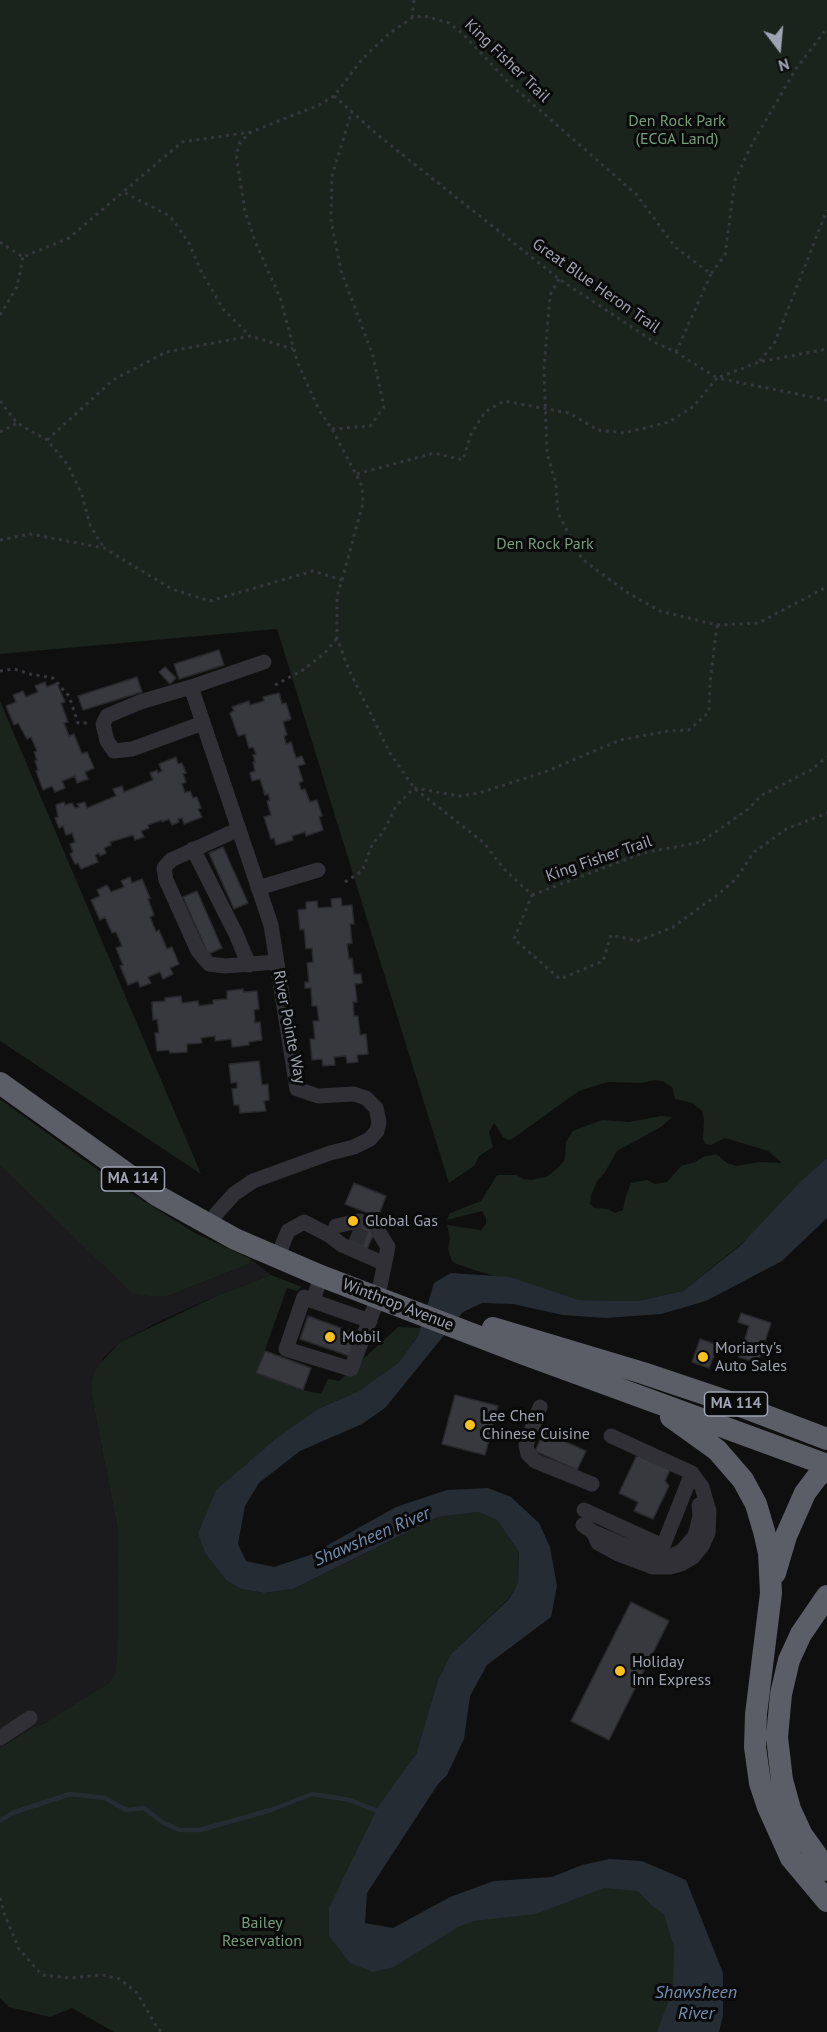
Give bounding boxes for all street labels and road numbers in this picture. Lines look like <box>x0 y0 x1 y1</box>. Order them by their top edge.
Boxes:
street label: King Fisher Trail <box>460 16 554 106</box>
street label: Great Blue Heron Trail <box>528 235 664 337</box>
street label: King Fisher Trail <box>543 832 655 886</box>
street label: River Pointe Way <box>269 969 309 1085</box>
road number: MA 114 <box>102 1167 164 1191</box>
street label: Winthrop Avenue <box>340 1275 456 1335</box>
road number: MA 114 <box>704 1392 768 1416</box>

